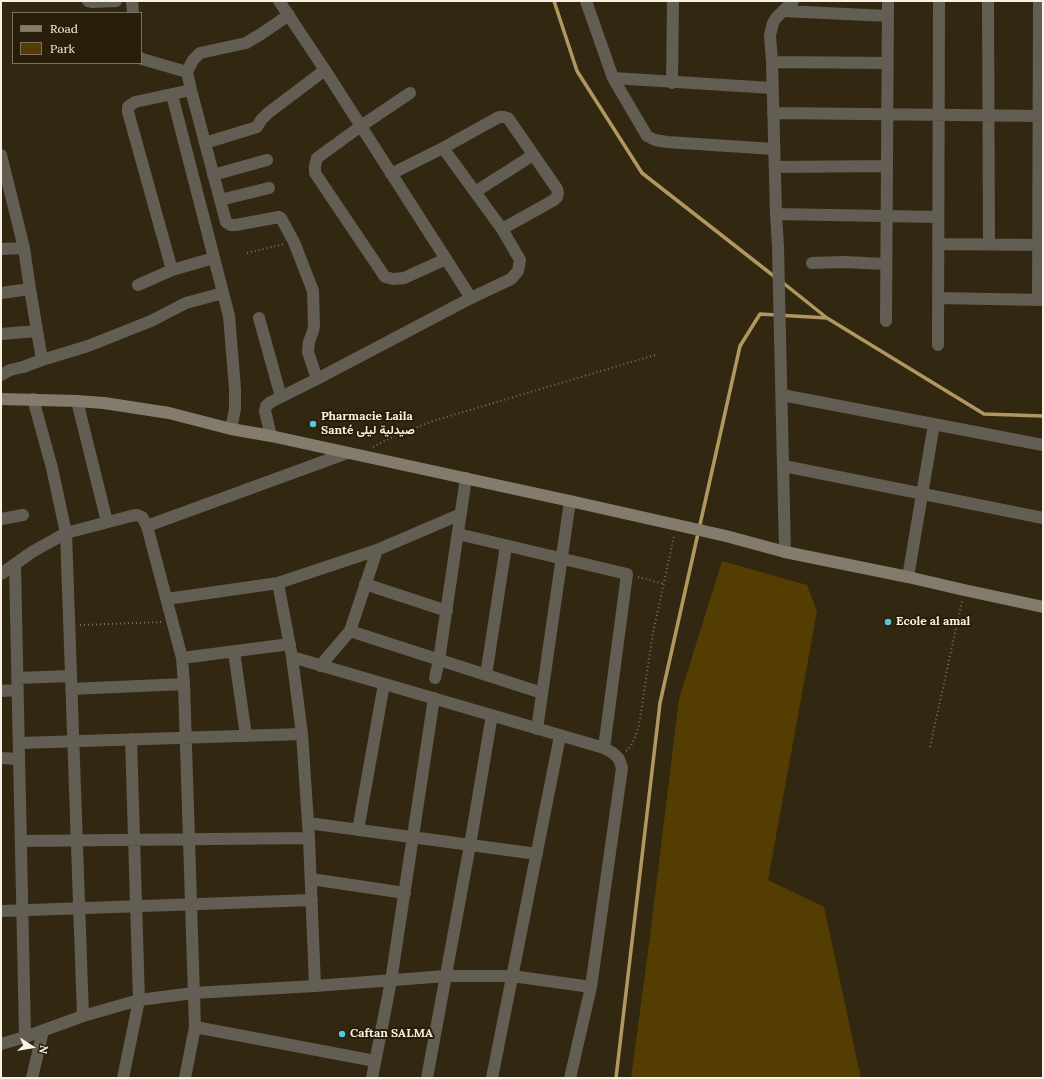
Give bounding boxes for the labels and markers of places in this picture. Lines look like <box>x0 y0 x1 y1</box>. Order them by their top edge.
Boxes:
place label: Pharmacie Laila Santé صيدلية ليلى <box>321 410 415 438</box>
marker: Pharmacie Laila Santé صيدلية ليلى <box>308 419 318 429</box>
place label: Ecole al amal <box>896 615 970 629</box>
marker: Ecole al amal <box>883 617 893 627</box>
place label: Caftan SALMA <box>350 1027 433 1041</box>
marker: Caftan SALMA <box>337 1029 347 1039</box>

